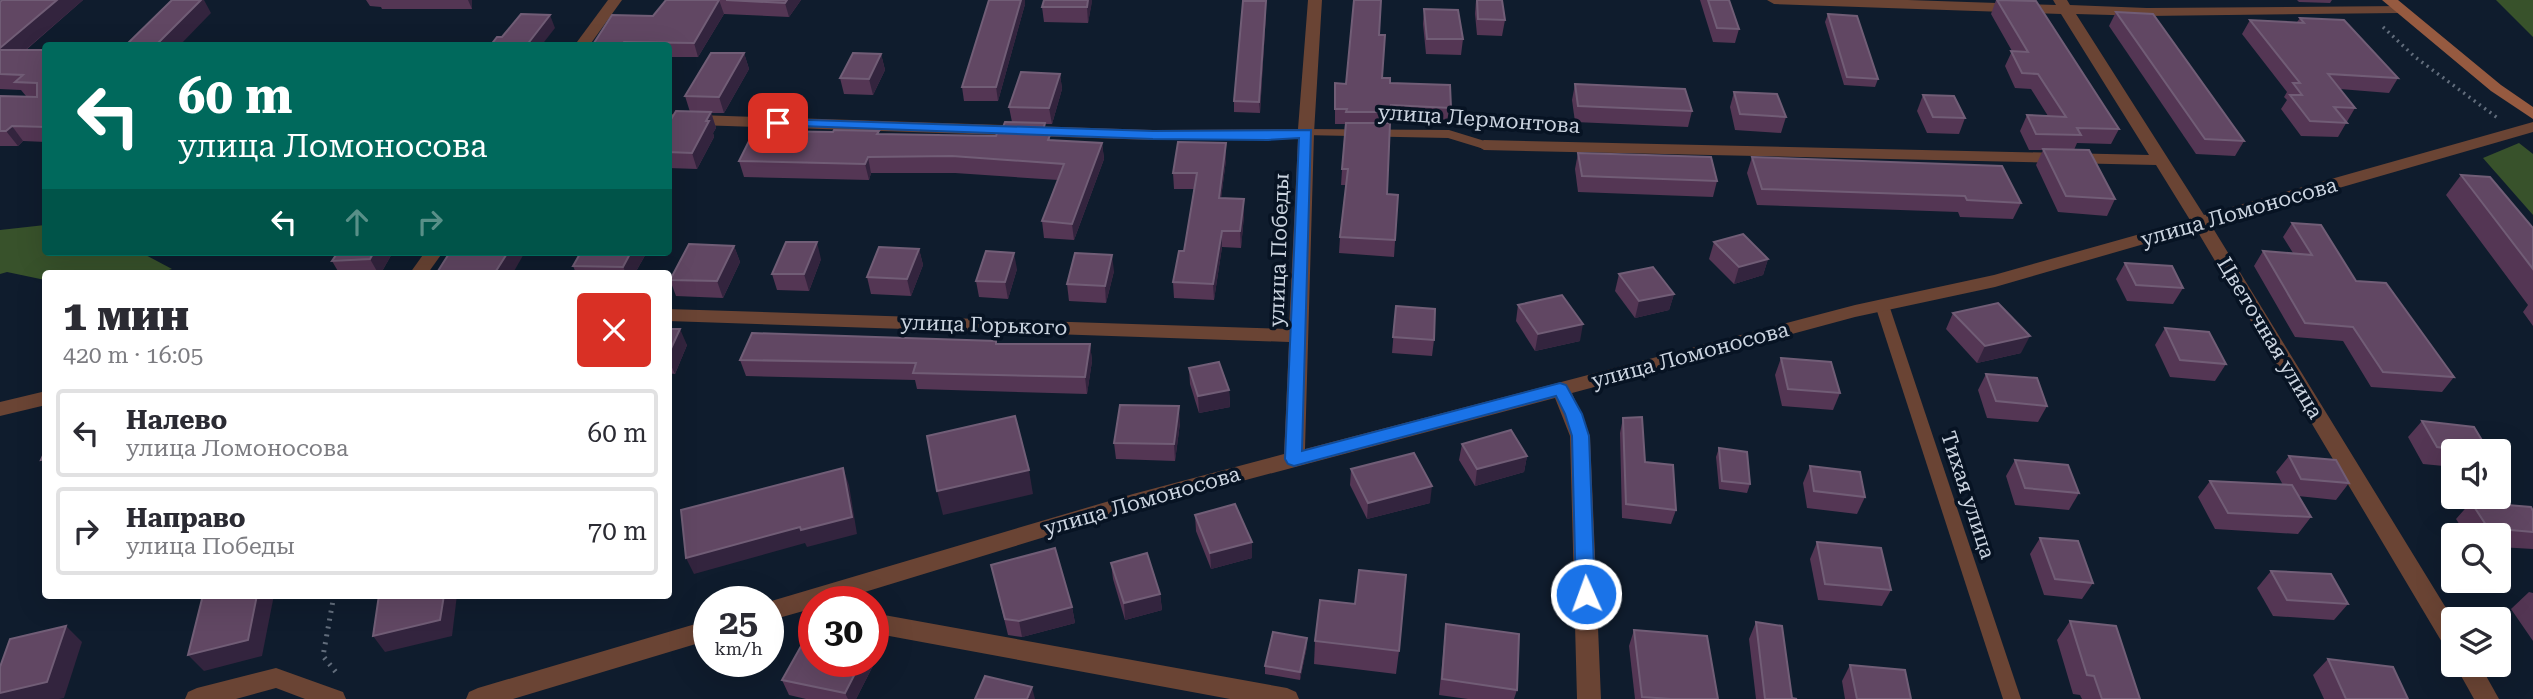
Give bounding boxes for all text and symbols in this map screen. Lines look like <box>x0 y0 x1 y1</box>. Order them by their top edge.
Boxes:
text: 60 m <box>178 68 293 125</box>
icon: left <box>63 70 154 161</box>
pin <box>748 93 808 153</box>
street label: улица Лермонтова <box>1377 100 1581 138</box>
icon: arrive <box>759 104 797 142</box>
text: улица Ломоносова <box>178 127 487 165</box>
street label: улица Ломоносова <box>2138 172 2340 252</box>
street label: улица Победы <box>1264 173 1294 327</box>
icon: left <box>265 203 303 241</box>
icon: ahead <box>338 203 376 241</box>
icon: right <box>411 203 449 241</box>
street label: Цветочная улица <box>2212 253 2328 424</box>
text: 1 мин <box>63 291 189 340</box>
button: close <box>577 293 651 367</box>
street label: улица Горького <box>900 310 1068 340</box>
street label: улица Ломоносова <box>1589 317 1792 393</box>
text: 420 m · 16:05 <box>63 342 203 369</box>
text: Налево <box>126 405 227 435</box>
icon: left <box>67 414 105 452</box>
text: 60 m <box>588 418 647 448</box>
street label: Тихая улица <box>1936 428 2000 562</box>
text: улица Ломоносова <box>126 435 348 462</box>
map controls <box>2441 439 2511 677</box>
button: sound <box>2441 439 2511 509</box>
street label: улица Ломоносова <box>1041 461 1243 541</box>
text: Направо <box>126 503 246 533</box>
icon: right <box>67 512 105 550</box>
text: 70 m <box>588 516 647 546</box>
button: search <box>2441 523 2511 593</box>
text: улица Победы <box>126 533 295 560</box>
position arrow <box>1549 557 1623 631</box>
speed limit sign: 30 <box>798 586 889 677</box>
text: 25 <box>719 602 758 643</box>
button: layers <box>2441 607 2511 677</box>
text: km/h <box>714 638 763 659</box>

